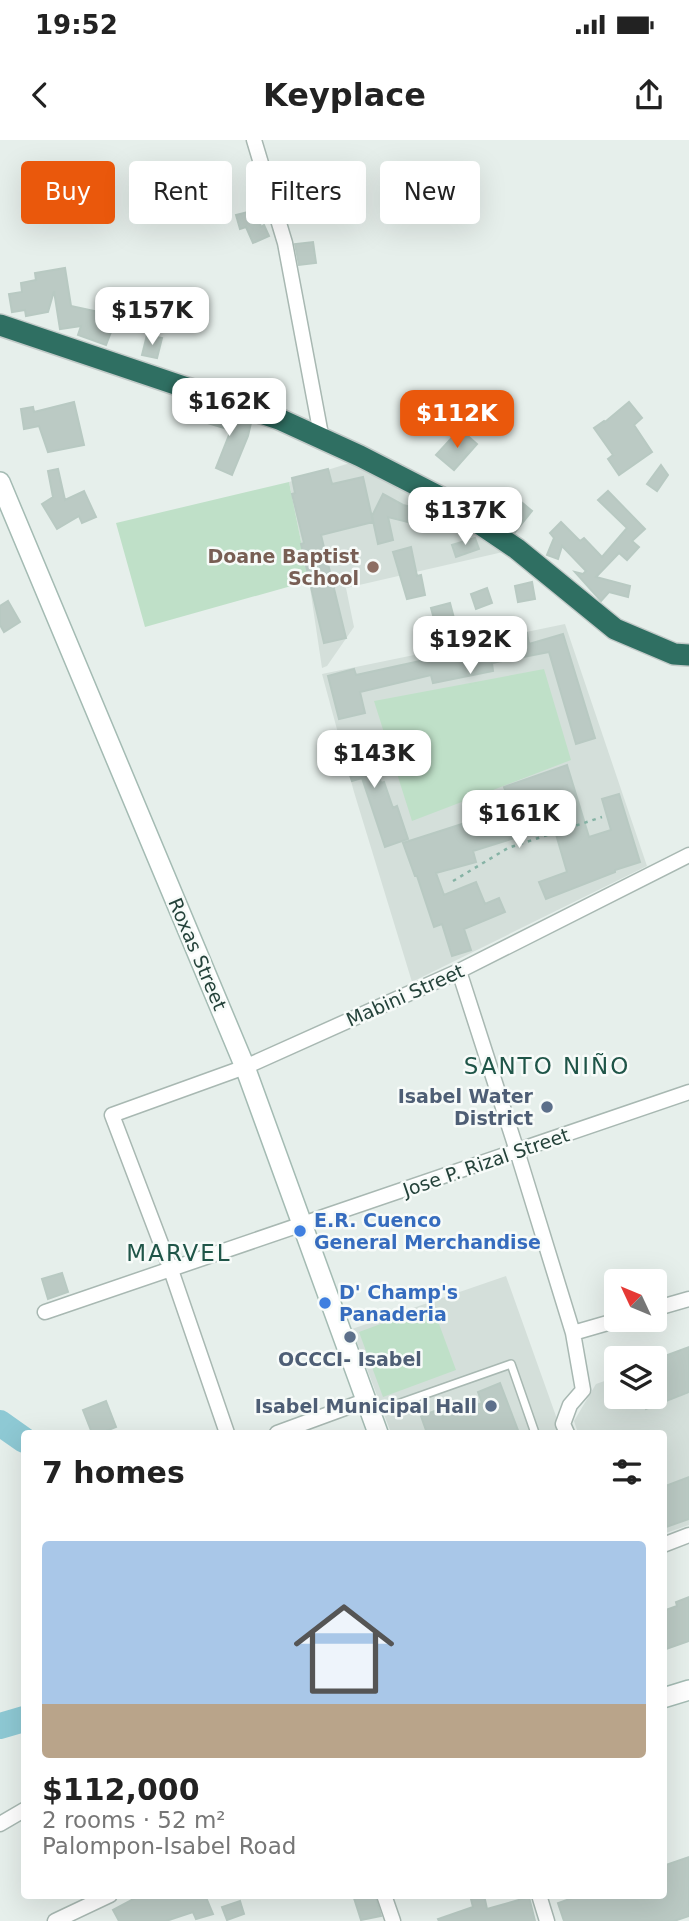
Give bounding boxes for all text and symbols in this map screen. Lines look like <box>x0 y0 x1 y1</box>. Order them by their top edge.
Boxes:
text: 19:52 <box>35 10 118 40</box>
icon: back <box>21 76 59 114</box>
text: Keyplace <box>263 76 426 114</box>
icon: share <box>630 76 668 114</box>
chip: Buy <box>21 161 115 224</box>
chip: Rent <box>129 161 232 224</box>
chip: Filters <box>246 161 366 224</box>
chip: New <box>380 161 480 224</box>
pin: $157K <box>103 288 201 347</box>
text: $157K <box>111 297 193 323</box>
pin: $162K <box>180 378 278 438</box>
text: $162K <box>188 388 270 414</box>
pin: $112K <box>408 390 506 450</box>
text: $112K <box>416 400 498 426</box>
pin: $137K <box>416 488 514 547</box>
text: $137K <box>424 497 506 523</box>
place label: Doane Baptist School <box>207 545 359 589</box>
marker: Doane Baptist School <box>365 559 381 575</box>
pin: $192K <box>421 616 519 676</box>
text: $192K <box>429 626 511 652</box>
pin: $143K <box>325 730 423 790</box>
text: $143K <box>333 740 415 766</box>
pin: $161K <box>470 790 568 850</box>
text: $161K <box>478 800 560 826</box>
street label: Roxas Street <box>164 894 232 1014</box>
street label: Mabini Street <box>343 959 467 1031</box>
district label: SANTO NIÑO <box>464 1052 630 1079</box>
place label: Isabel Water District <box>398 1085 534 1129</box>
marker: Isabel Water District <box>539 1099 555 1115</box>
street label: Jose P. Rizal Street <box>399 1123 572 1201</box>
place label: E.R. Cuenco General Merchandise <box>314 1209 541 1253</box>
marker: E.R. Cuenco General Merchandise <box>292 1223 308 1239</box>
district label: MARVEL <box>126 1240 232 1266</box>
north arrow <box>604 1269 667 1332</box>
map controls <box>604 1269 667 1409</box>
place label: D' Champ's Panaderia <box>339 1281 458 1325</box>
marker: D' Champ's Panaderia <box>317 1295 333 1311</box>
marker: OCCCI- Isabel <box>342 1329 358 1345</box>
button: layers <box>604 1346 667 1409</box>
place label: OCCCI- Isabel <box>278 1348 422 1370</box>
place label: Isabel Municipal Hall <box>255 1395 477 1417</box>
marker: Isabel Municipal Hall <box>483 1398 499 1414</box>
icon: filters <box>608 1453 646 1491</box>
text: 7 homes <box>42 1455 185 1490</box>
icon: home <box>281 1586 407 1712</box>
text: $112,000 <box>42 1772 200 1807</box>
text: 2 rooms · 52 m² <box>42 1807 226 1833</box>
text: Palompon-Isabel Road <box>42 1833 296 1859</box>

